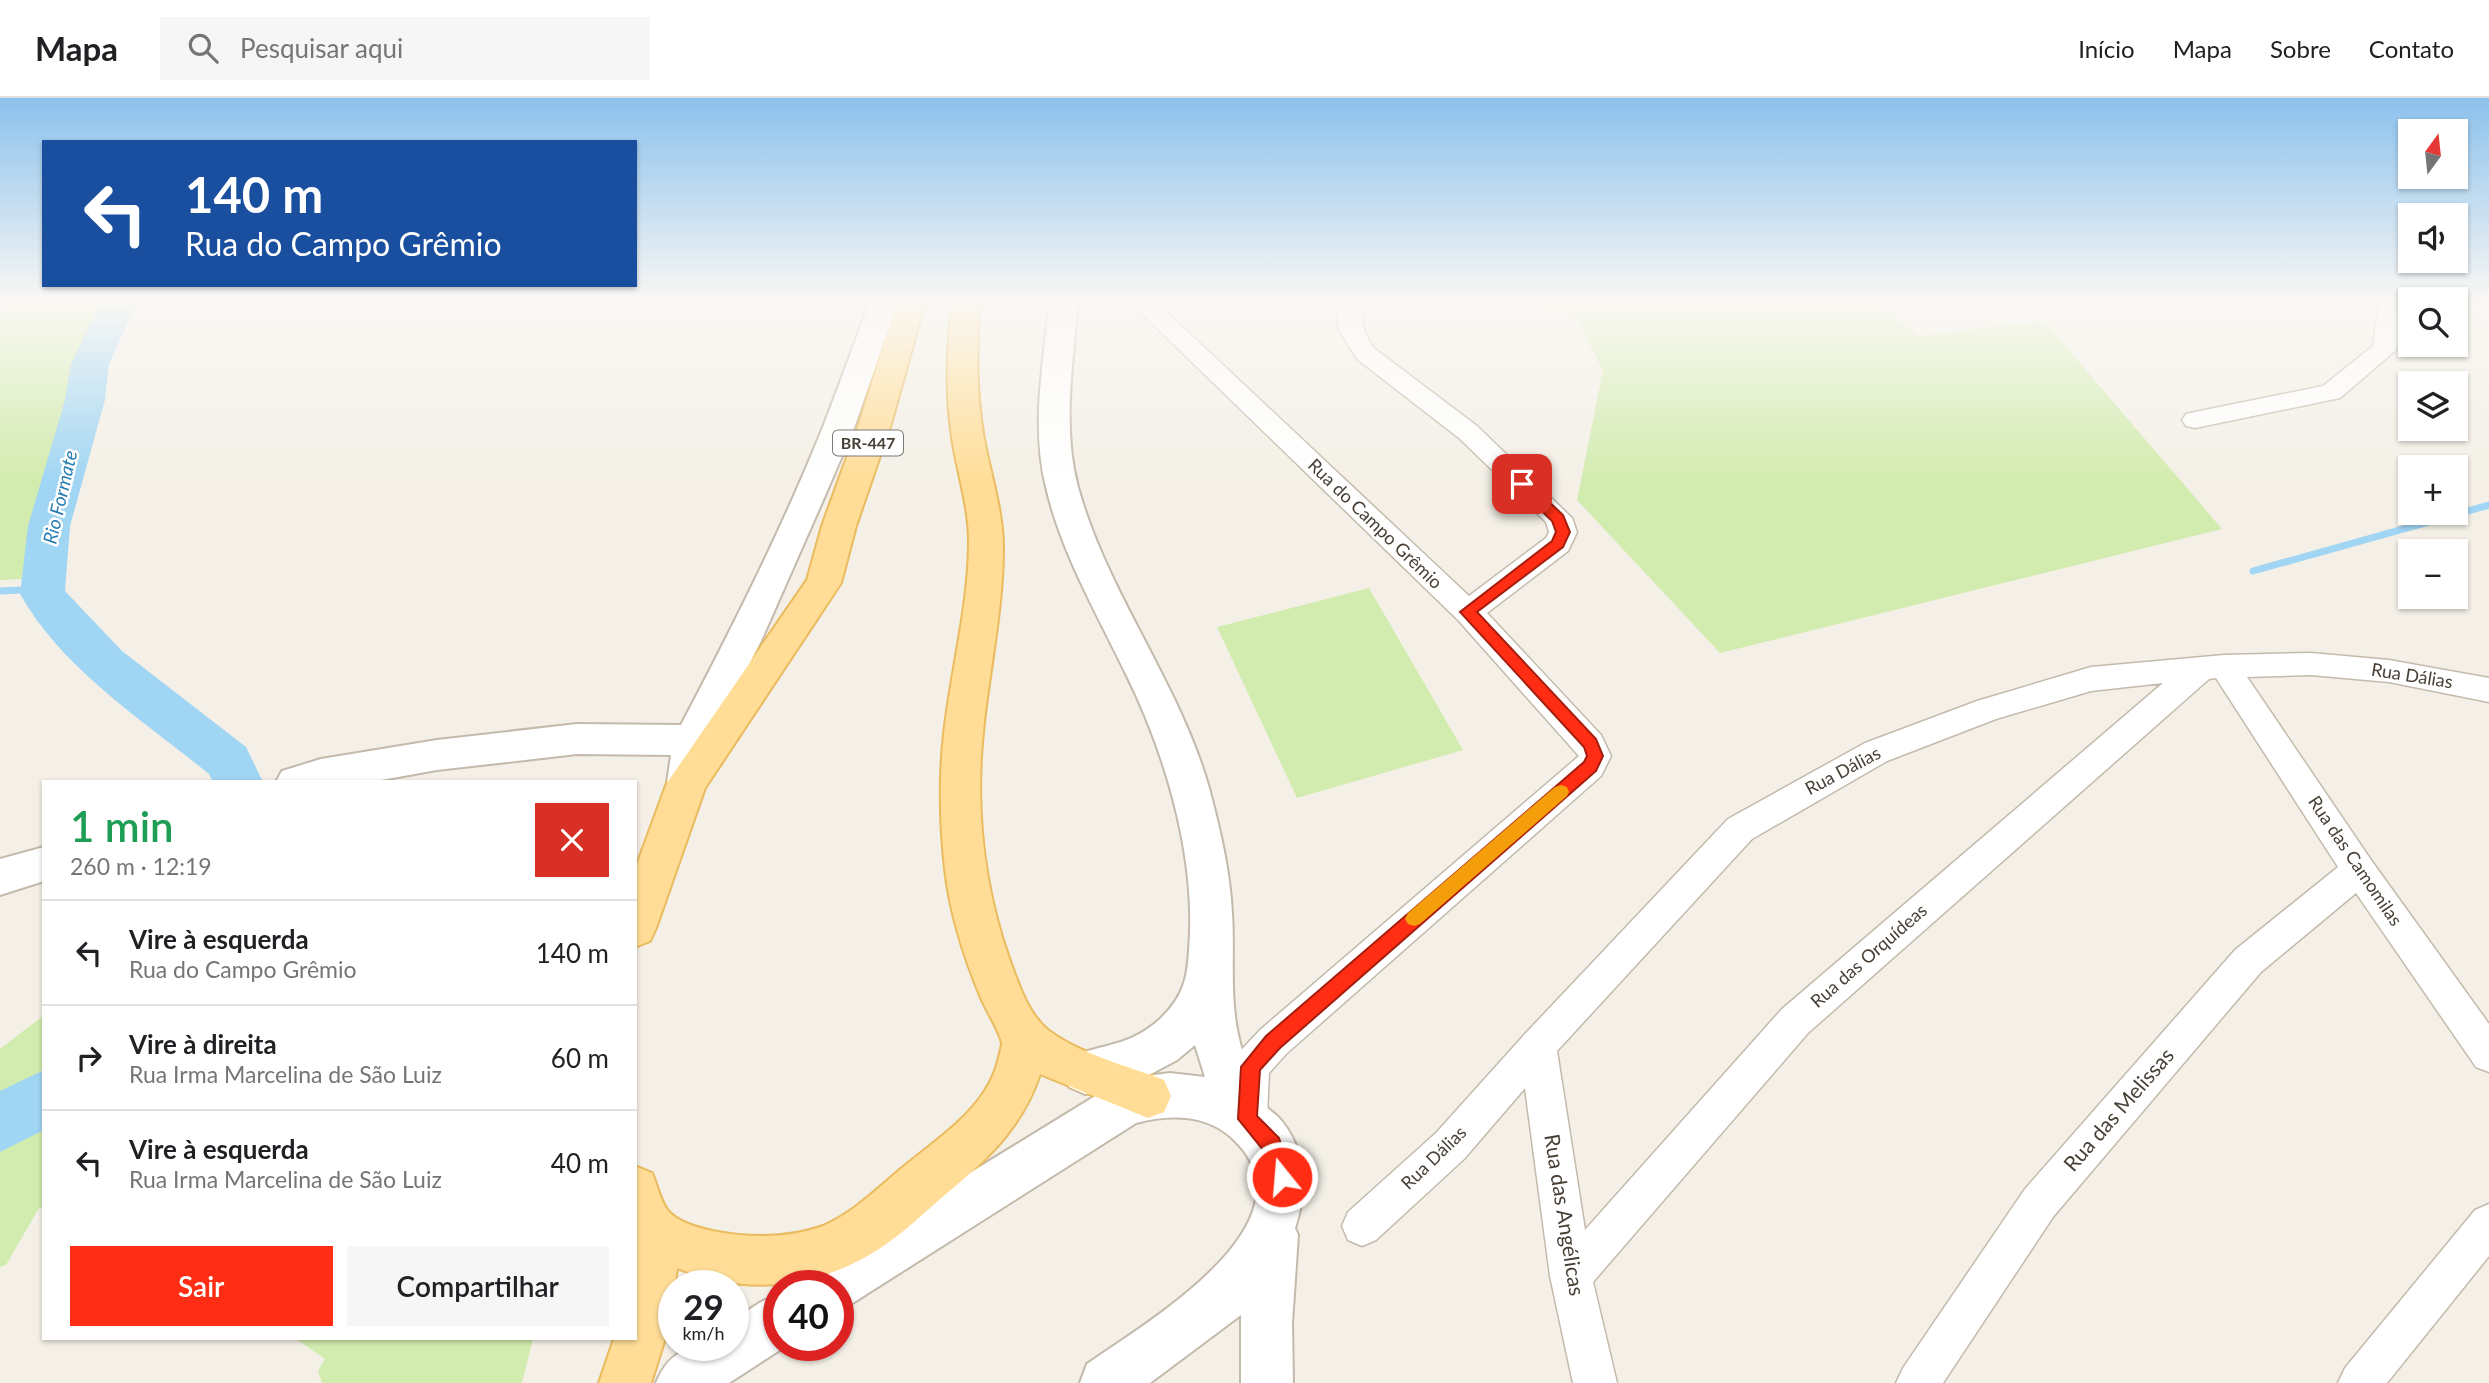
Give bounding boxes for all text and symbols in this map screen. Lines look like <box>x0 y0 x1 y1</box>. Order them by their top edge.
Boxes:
search box <box>160 17 650 80</box>
text: Mapa <box>35 28 118 68</box>
icon: search <box>184 29 222 67</box>
text: Pesquisar aqui <box>240 32 403 64</box>
text: Início <box>2078 34 2135 63</box>
text: Mapa <box>2173 34 2232 63</box>
text: Sobre <box>2270 34 2331 63</box>
text: Contato <box>2369 34 2454 63</box>
north arrow <box>2398 119 2468 189</box>
map controls <box>2398 119 2468 609</box>
text: 140 m <box>185 165 323 223</box>
icon: left <box>70 168 161 259</box>
button: sound <box>2398 203 2468 273</box>
text: Rua do Campo Grêmio <box>185 224 502 263</box>
button: search <box>2398 287 2468 357</box>
button: layers <box>2398 371 2468 441</box>
road number: BR-447 <box>833 430 903 456</box>
water label: Rio Formate <box>38 448 81 546</box>
street label: Rua do Campo Grêmio <box>1304 454 1447 593</box>
pin <box>1492 454 1552 514</box>
button: + <box>2398 455 2468 525</box>
icon: arrive <box>1503 465 1541 503</box>
button: − <box>2398 539 2468 609</box>
street label: Rua Dálias <box>2370 658 2455 692</box>
street label: Rua Dálias <box>1801 741 1884 799</box>
street label: Rua das Camomilas <box>2304 791 2408 930</box>
text: 1 min <box>70 801 174 851</box>
button: close <box>535 803 609 877</box>
text: 260 m · 12:19 <box>70 852 212 880</box>
street label: Rua das Orquídeas <box>1806 899 1931 1012</box>
text: Vire à esquerda <box>129 923 309 955</box>
icon: left <box>70 934 108 972</box>
text: 140 m <box>536 937 609 969</box>
text: Rua do Campo Grêmio <box>129 955 357 983</box>
text: Vire à direita <box>129 1028 277 1060</box>
icon: right <box>70 1039 108 1077</box>
text: 60 m <box>551 1042 609 1074</box>
street label: Rua das Melissas <box>2058 1042 2178 1176</box>
text: Rua Irma Marcelina de São Luiz <box>129 1060 442 1088</box>
street label: Rua Dálias <box>1396 1121 1471 1194</box>
street label: Rua das Angélicas <box>1540 1132 1591 1297</box>
text: Vire à esquerda <box>129 1133 309 1165</box>
position arrow <box>1245 1140 1319 1214</box>
icon: left <box>70 1144 108 1182</box>
text: 40 m <box>551 1147 609 1179</box>
text: Rua Irma Marcelina de São Luiz <box>129 1165 442 1193</box>
button: Sair <box>70 1246 333 1326</box>
button: Compartilhar <box>347 1246 609 1326</box>
speed limit sign: 40 <box>763 1270 854 1361</box>
text: 29 <box>683 1285 724 1327</box>
text: km/h <box>682 1322 725 1344</box>

